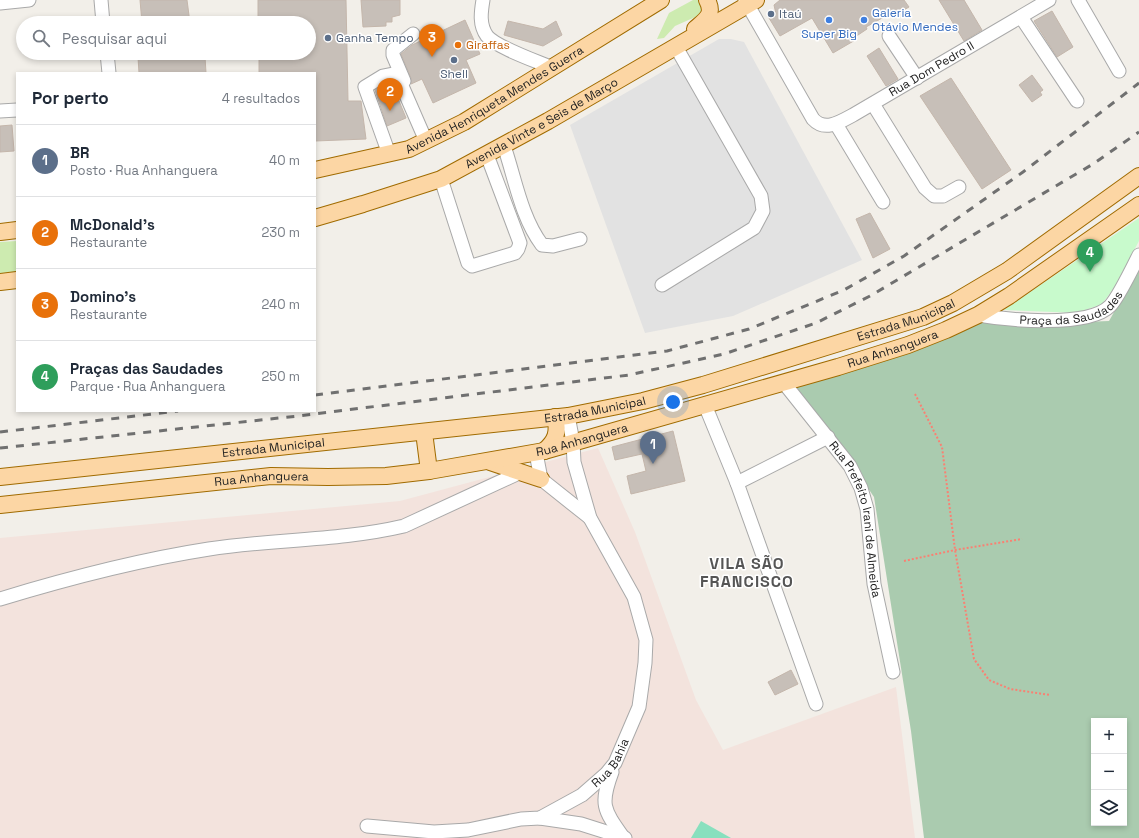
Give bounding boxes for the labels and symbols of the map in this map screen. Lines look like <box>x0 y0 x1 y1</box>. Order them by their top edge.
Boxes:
place label: Galeria Otávio Mendes <box>872 5 958 35</box>
place label: Itaú <box>779 6 802 22</box>
marker: Itaú <box>766 9 776 19</box>
marker: Super Big <box>824 15 834 25</box>
marker: Galeria Otávio Mendes <box>859 15 869 25</box>
pin: 3 <box>419 24 445 57</box>
place label: Super Big <box>801 26 857 42</box>
place label: Ganha Tempo <box>336 30 414 46</box>
marker: Ganha Tempo <box>323 33 333 43</box>
place label: Giraffas <box>466 37 510 53</box>
street label: Rua Dom Pedro II <box>886 38 977 100</box>
marker: Giraffas <box>453 40 463 50</box>
street label: Avenida Henriqueta Mendes Guerra <box>403 42 587 157</box>
marker: Shell <box>449 55 459 65</box>
place label: Shell <box>440 66 468 82</box>
street label: Avenida Vinte e Seis de Março <box>462 74 621 172</box>
pin: 2 <box>377 78 403 111</box>
pin: 4 <box>1077 239 1103 272</box>
street label: Praça da Saudades <box>1019 288 1126 329</box>
street label: Estrada Municipal <box>855 295 958 345</box>
street label: Rua Anhanguera <box>845 326 940 372</box>
your location <box>663 392 683 412</box>
street label: Estrada Municipal <box>543 393 648 426</box>
street label: Rua Anhanguera <box>535 419 630 460</box>
pin: 1 <box>640 431 666 464</box>
street label: Estrada Municipal <box>221 434 326 461</box>
street label: Rua Prefeito Irani de Almeida <box>825 438 885 599</box>
street label: Rua Anhanguera <box>214 468 309 490</box>
district label: VILA SÃO FRANCISCO <box>700 553 794 592</box>
street label: Rua Bahia <box>588 736 633 791</box>

